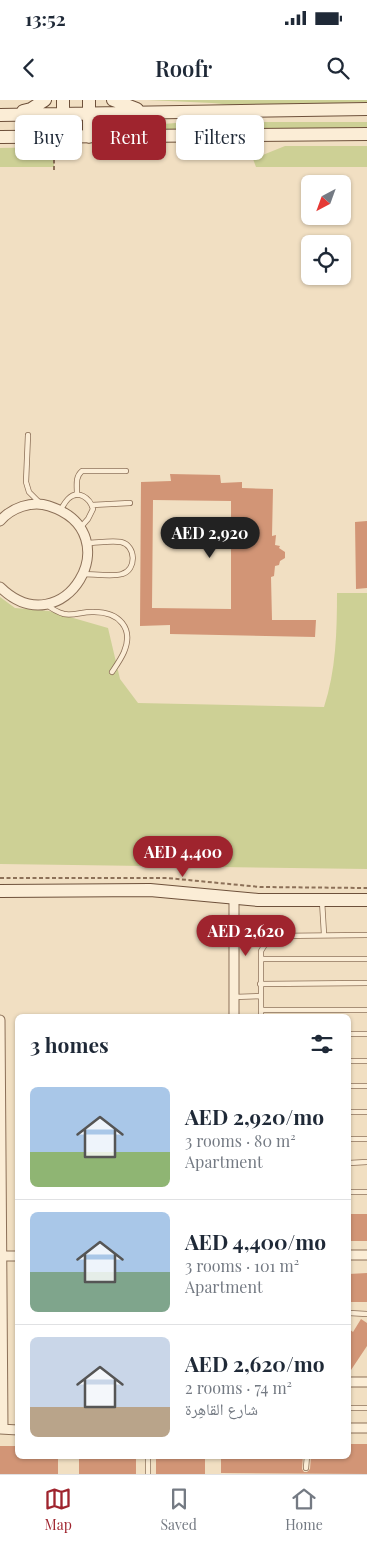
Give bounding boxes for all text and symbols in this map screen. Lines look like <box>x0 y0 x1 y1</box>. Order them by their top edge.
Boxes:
text: 13:52 <box>25 5 66 31</box>
text: Roofr <box>155 53 212 83</box>
icon: back <box>15 54 43 82</box>
icon: search <box>324 54 352 82</box>
chip: Buy <box>15 115 82 160</box>
chip: Rent <box>92 115 166 160</box>
chip: Filters <box>176 115 264 160</box>
north arrow <box>301 175 351 225</box>
map controls <box>301 175 351 285</box>
button: locate <box>301 235 351 285</box>
pin: AED 2,920 <box>153 516 267 559</box>
text: AED 2,920 <box>172 522 248 543</box>
pin: AED 4,400 <box>126 836 240 878</box>
text: AED 4,400 <box>144 841 222 862</box>
pin: AED 2,620 <box>189 914 303 957</box>
text: AED 2,620 <box>208 920 284 941</box>
text: 3 homes <box>30 1030 109 1058</box>
icon: filters <box>308 1030 336 1058</box>
text: AED 2,920/mo <box>185 1102 324 1130</box>
icon: home <box>70 1107 130 1167</box>
text: 3 rooms · 80 m² <box>185 1130 296 1151</box>
text: Apartment <box>185 1151 263 1172</box>
text: AED 4,400/mo <box>185 1227 326 1255</box>
icon: home <box>70 1232 130 1292</box>
text: 3 rooms · 101 m² <box>185 1255 299 1276</box>
text: Apartment <box>185 1276 263 1297</box>
text: AED 2,620/mo <box>185 1349 325 1377</box>
icon: home <box>70 1357 130 1417</box>
text: 2 rooms · 74 m² <box>185 1377 292 1398</box>
text: شارع القاهِرة <box>185 1398 258 1419</box>
tab: Map <box>44 1485 72 1534</box>
tab: Saved <box>161 1485 197 1534</box>
tab: Home <box>285 1485 323 1534</box>

